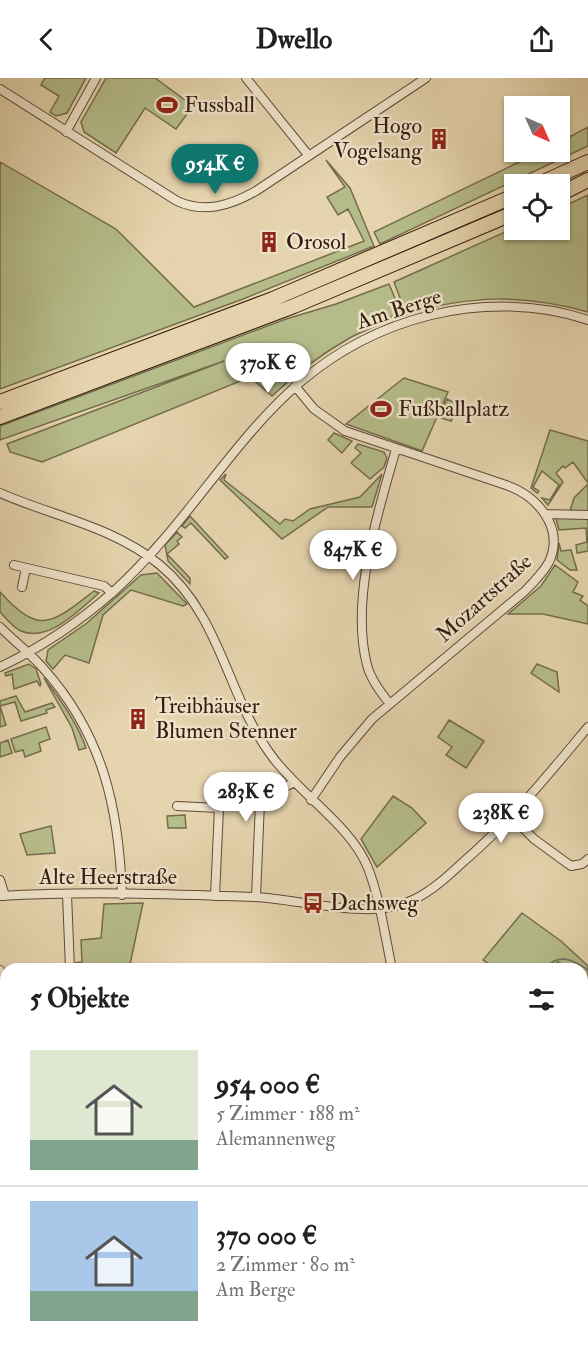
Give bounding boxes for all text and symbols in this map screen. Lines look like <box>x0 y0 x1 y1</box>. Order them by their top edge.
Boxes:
icon: back <box>30 23 63 56</box>
text: Dwello <box>256 23 332 56</box>
icon: share <box>525 23 558 56</box>
place label: Fussball <box>184 91 255 119</box>
sports icon: Fussball <box>155 93 179 117</box>
north arrow <box>504 96 570 162</box>
map controls <box>504 96 570 240</box>
place label: Hogo Vogelsang <box>333 112 423 165</box>
building icon: Hogo Vogelsang <box>427 127 451 151</box>
pin: 954K € <box>166 144 264 195</box>
text: 954K € <box>185 151 245 176</box>
button: locate <box>504 174 570 240</box>
place label: Orosol <box>286 228 347 256</box>
building icon: Orosol <box>257 230 281 254</box>
street label: Am Berge <box>352 282 445 336</box>
pin: 370K € <box>219 343 317 394</box>
text: 370K € <box>240 350 296 375</box>
place label: Fußballplatz <box>398 395 509 424</box>
sports icon: Fußballplatz <box>369 397 393 421</box>
pin: 847K € <box>304 530 402 581</box>
text: 847K € <box>324 537 382 562</box>
street label: Mozartstraße <box>430 548 538 648</box>
place label: Treibhäuser Blumen Stenner <box>155 692 298 745</box>
building icon: Treibhäuser Blumen Stenner <box>126 707 150 731</box>
pin: 283K € <box>197 772 295 823</box>
text: 283K € <box>217 779 275 804</box>
pin: 238K € <box>452 793 550 844</box>
text: 238K € <box>472 800 530 825</box>
street label: Alte Heerstraße <box>38 863 177 891</box>
place label: Dachsweg <box>330 889 420 917</box>
bus stop icon: Dachsweg <box>301 891 325 915</box>
text: 5 Objekte <box>30 983 129 1015</box>
icon: filters <box>525 983 558 1016</box>
text: 954 000 € <box>216 1069 320 1101</box>
icon: home <box>78 1074 150 1146</box>
text: 5 Zimmer · 188 m² <box>216 1101 360 1126</box>
text: Alemannenweg <box>216 1126 335 1151</box>
text: 370 000 € <box>216 1220 317 1252</box>
icon: home <box>78 1225 150 1297</box>
text: 2 Zimmer · 80 m² <box>216 1252 355 1277</box>
text: Am Berge <box>216 1277 295 1302</box>

